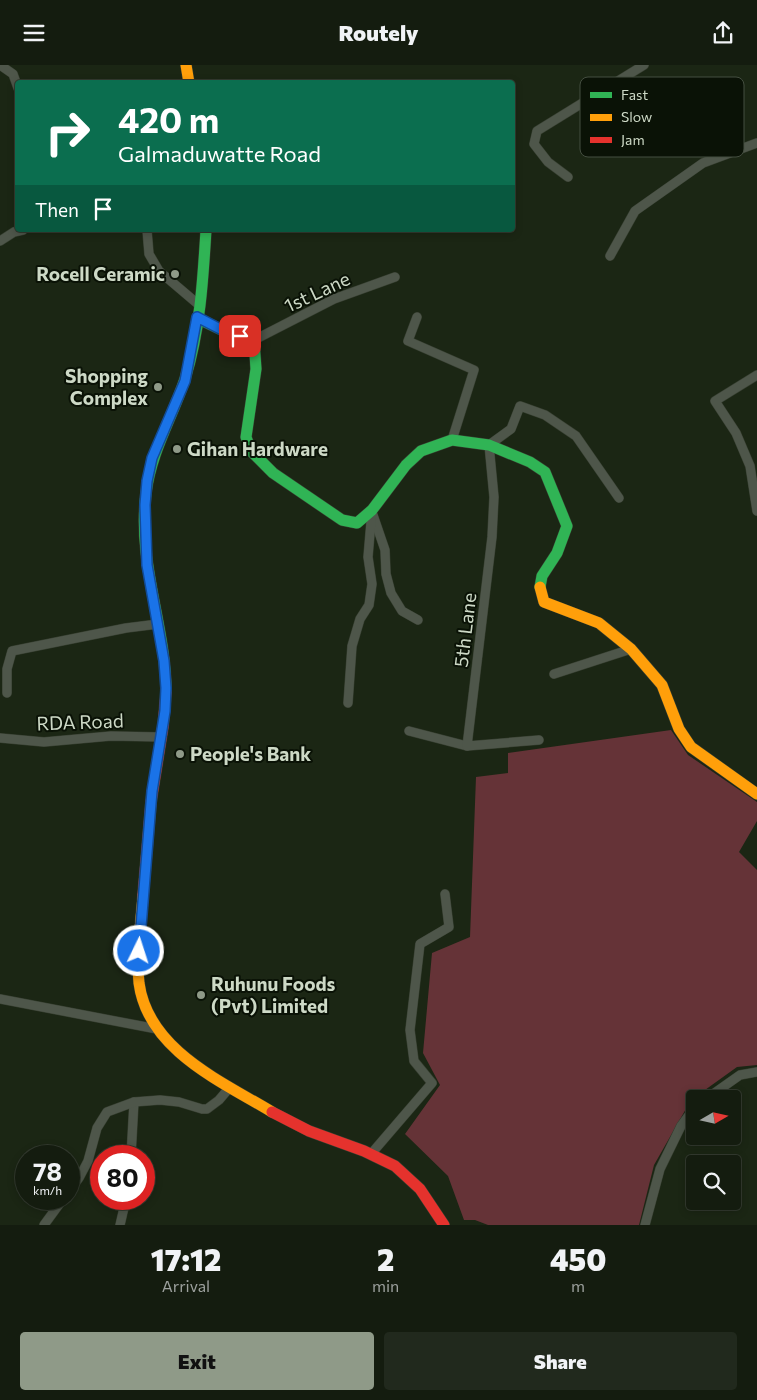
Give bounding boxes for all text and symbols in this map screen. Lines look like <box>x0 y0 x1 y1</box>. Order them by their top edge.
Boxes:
icon: menu <box>20 19 48 47</box>
text: Routely <box>338 19 419 46</box>
icon: share <box>709 19 737 47</box>
legend <box>580 77 744 157</box>
text: Fast <box>621 86 648 103</box>
text: 420 m <box>118 97 219 140</box>
icon: right <box>35 100 100 165</box>
text: Slow <box>621 108 652 125</box>
text: Jam <box>621 131 645 148</box>
text: Galmaduwatte Road <box>118 140 321 167</box>
icon: arrive <box>89 195 117 223</box>
text: Then <box>35 198 79 221</box>
place label: Rocell Ceramic <box>36 262 165 285</box>
street label: 1st Lane <box>280 266 353 317</box>
marker: Rocell Ceramic <box>169 268 181 280</box>
pin <box>219 315 261 357</box>
icon: arrive <box>226 322 254 350</box>
place label: Shopping Complex <box>65 364 149 409</box>
marker: Shopping Complex <box>152 381 164 393</box>
place label: Gihan Hardware <box>187 437 328 460</box>
marker: Gihan Hardware <box>171 443 183 455</box>
street label: 5th Lane <box>449 591 480 669</box>
street label: RDA Road <box>36 708 124 735</box>
place label: People's Bank <box>190 742 311 765</box>
marker: People's Bank <box>174 748 186 760</box>
position arrow <box>112 924 164 976</box>
place label: Ruhunu Foods (Pvt) Limited <box>211 972 336 1017</box>
marker: Ruhunu Foods (Pvt) Limited <box>195 989 207 1001</box>
north arrow <box>686 1090 741 1145</box>
map controls <box>686 1090 741 1210</box>
speed limit sign: 80 <box>90 1145 155 1210</box>
button: search <box>686 1155 741 1210</box>
text: 78 <box>33 1156 62 1186</box>
text: km/h <box>33 1183 62 1197</box>
text: 17:12 <box>151 1240 221 1277</box>
text: 2 <box>377 1240 394 1277</box>
text: 450 <box>550 1240 606 1277</box>
text: Arrival <box>162 1276 210 1295</box>
text: min <box>372 1276 399 1295</box>
text: m <box>571 1276 585 1295</box>
button: Exit <box>20 1332 374 1390</box>
button: Share <box>384 1332 737 1390</box>

